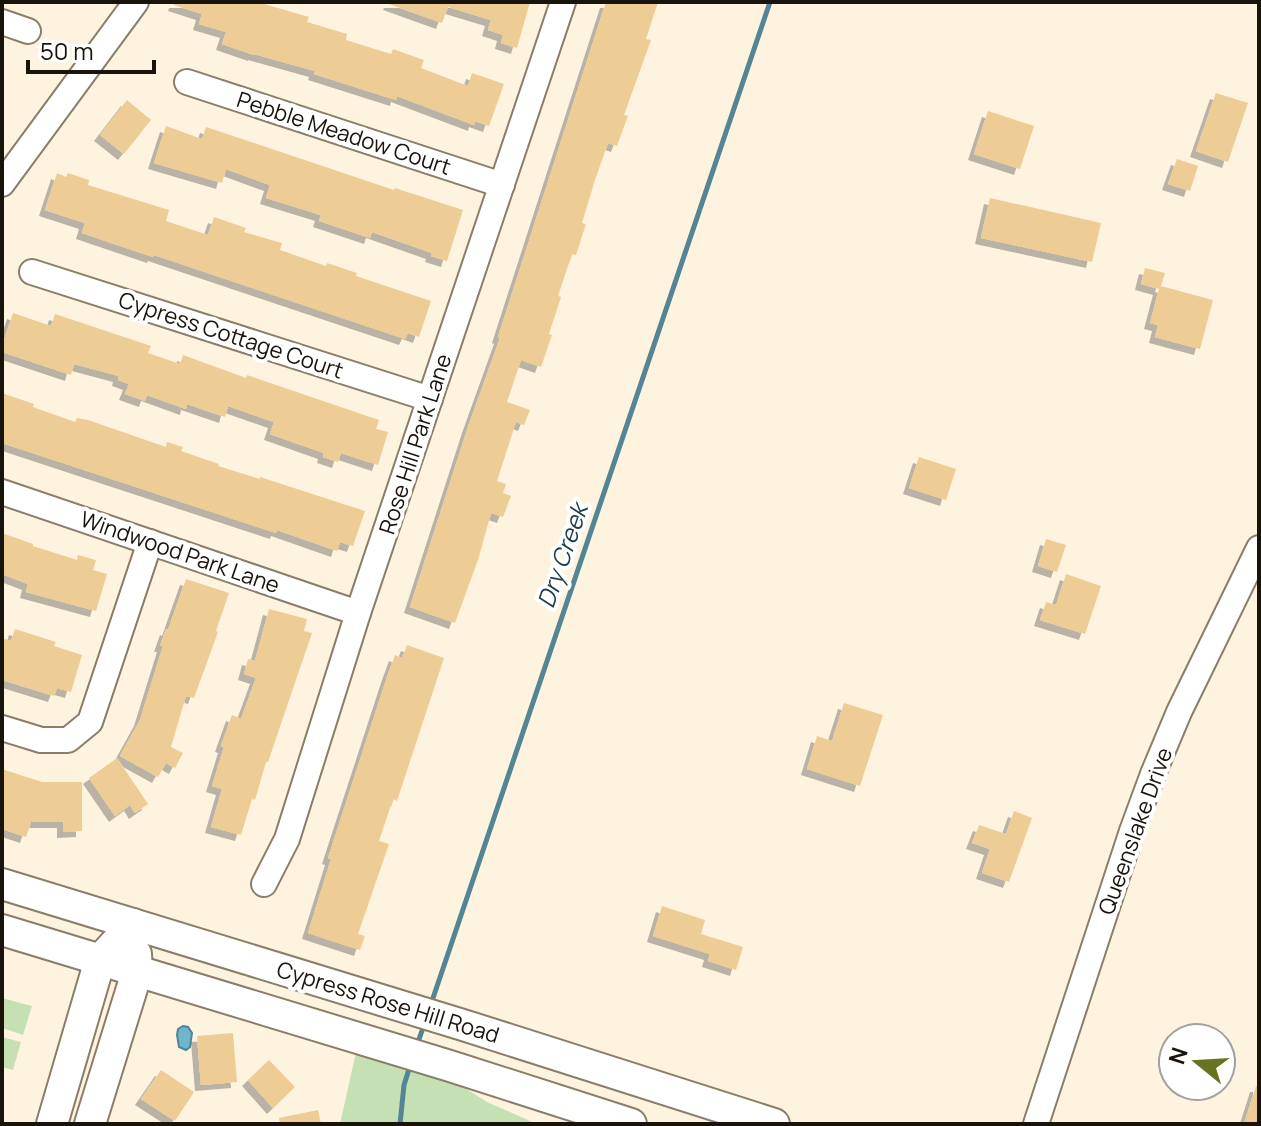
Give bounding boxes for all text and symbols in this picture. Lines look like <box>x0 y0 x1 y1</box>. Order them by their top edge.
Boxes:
scale bar <box>28 24 154 74</box>
text: 50 m <box>40 34 94 67</box>
street label: Pebble Meadow Court <box>233 84 455 182</box>
street label: Cypress Cottage Court <box>115 284 347 386</box>
street label: Rose Hill Park Lane <box>372 350 458 538</box>
water label: Dry Creek <box>528 496 596 612</box>
street label: Windwood Park Lane <box>76 504 284 600</box>
street label: Queenslake Drive <box>1091 743 1179 919</box>
street label: Cypress Rose Hill Road <box>273 954 503 1050</box>
north arrow <box>1157 1022 1237 1102</box>
text: N <box>1161 1044 1195 1068</box>

